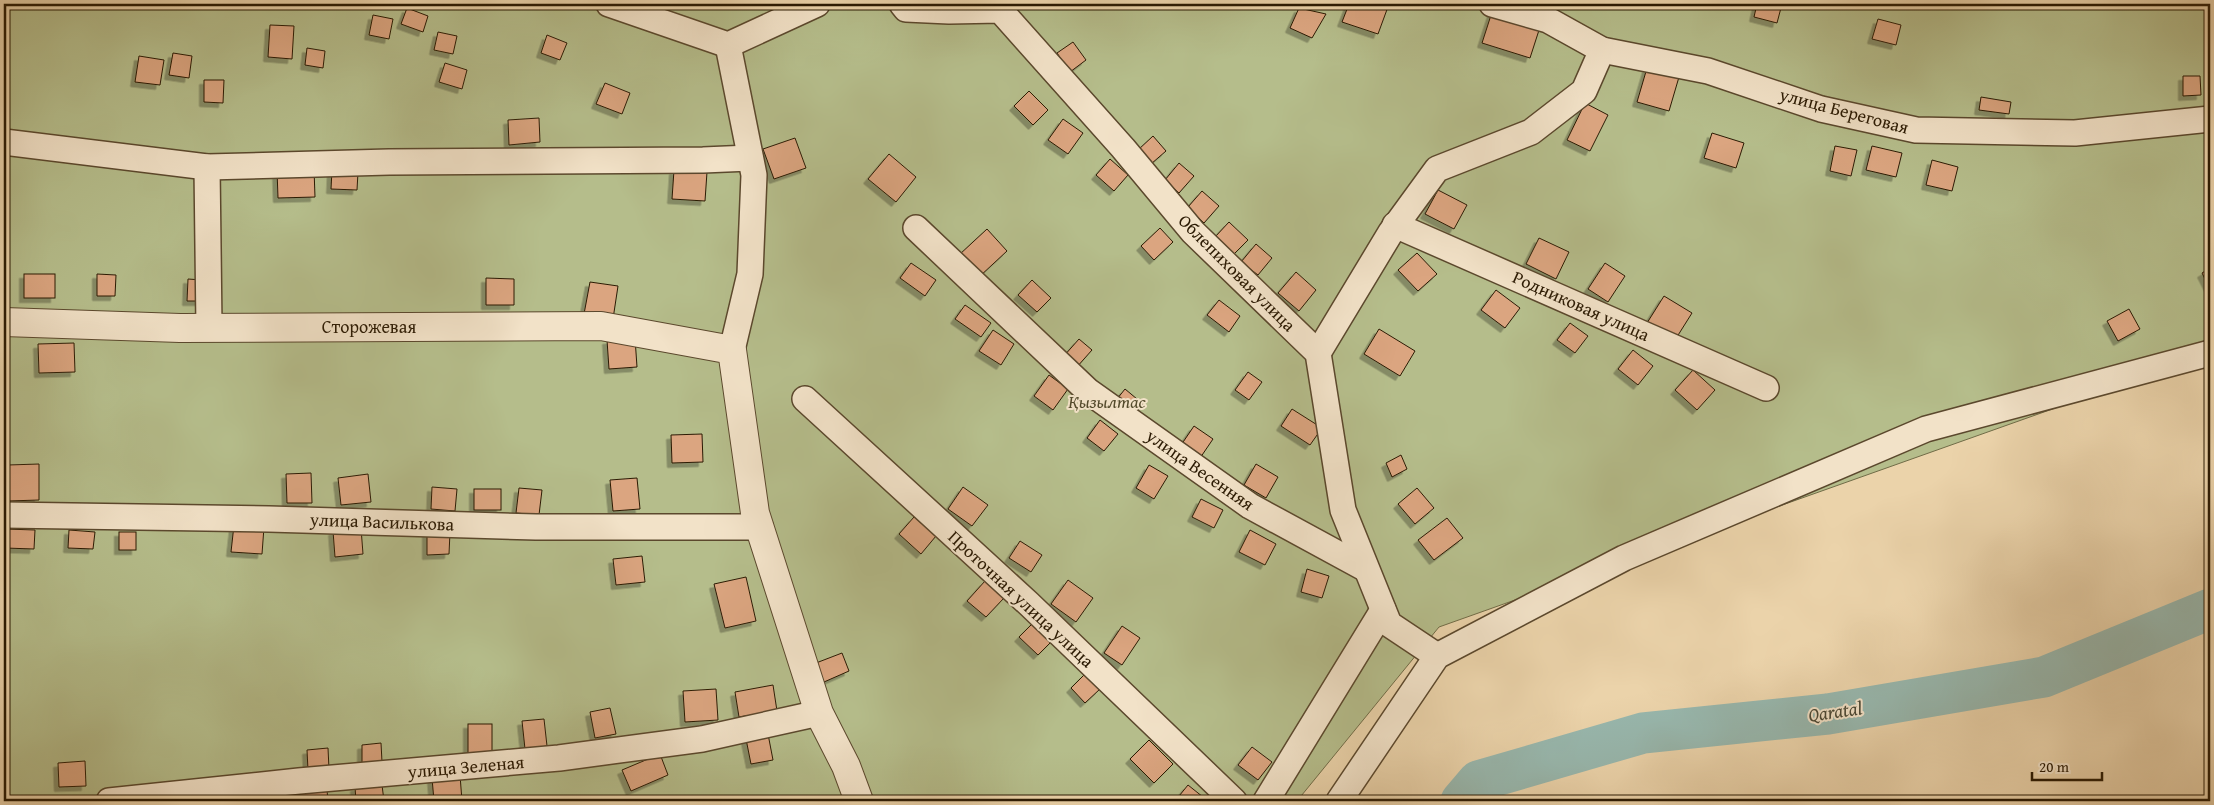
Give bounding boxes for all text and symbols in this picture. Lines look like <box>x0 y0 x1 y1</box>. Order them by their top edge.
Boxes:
street label: улица Береговая <box>1776 80 1912 141</box>
street label: Облепиховая улица <box>1172 208 1303 338</box>
street label: Родниковая улица <box>1508 263 1654 348</box>
street label: Сторожевая <box>322 313 416 340</box>
park label: Қызылтас <box>1068 388 1146 415</box>
street label: улица Весенняя <box>1140 422 1260 517</box>
street label: улица Василькова <box>308 505 455 538</box>
street label: Проточная улица улица <box>942 524 1101 674</box>
water label: Qaratal <box>1806 693 1864 729</box>
street label: улица Зеленая <box>406 748 525 785</box>
scale bar <box>2032 750 2102 782</box>
text: 20 m <box>2039 756 2070 777</box>

